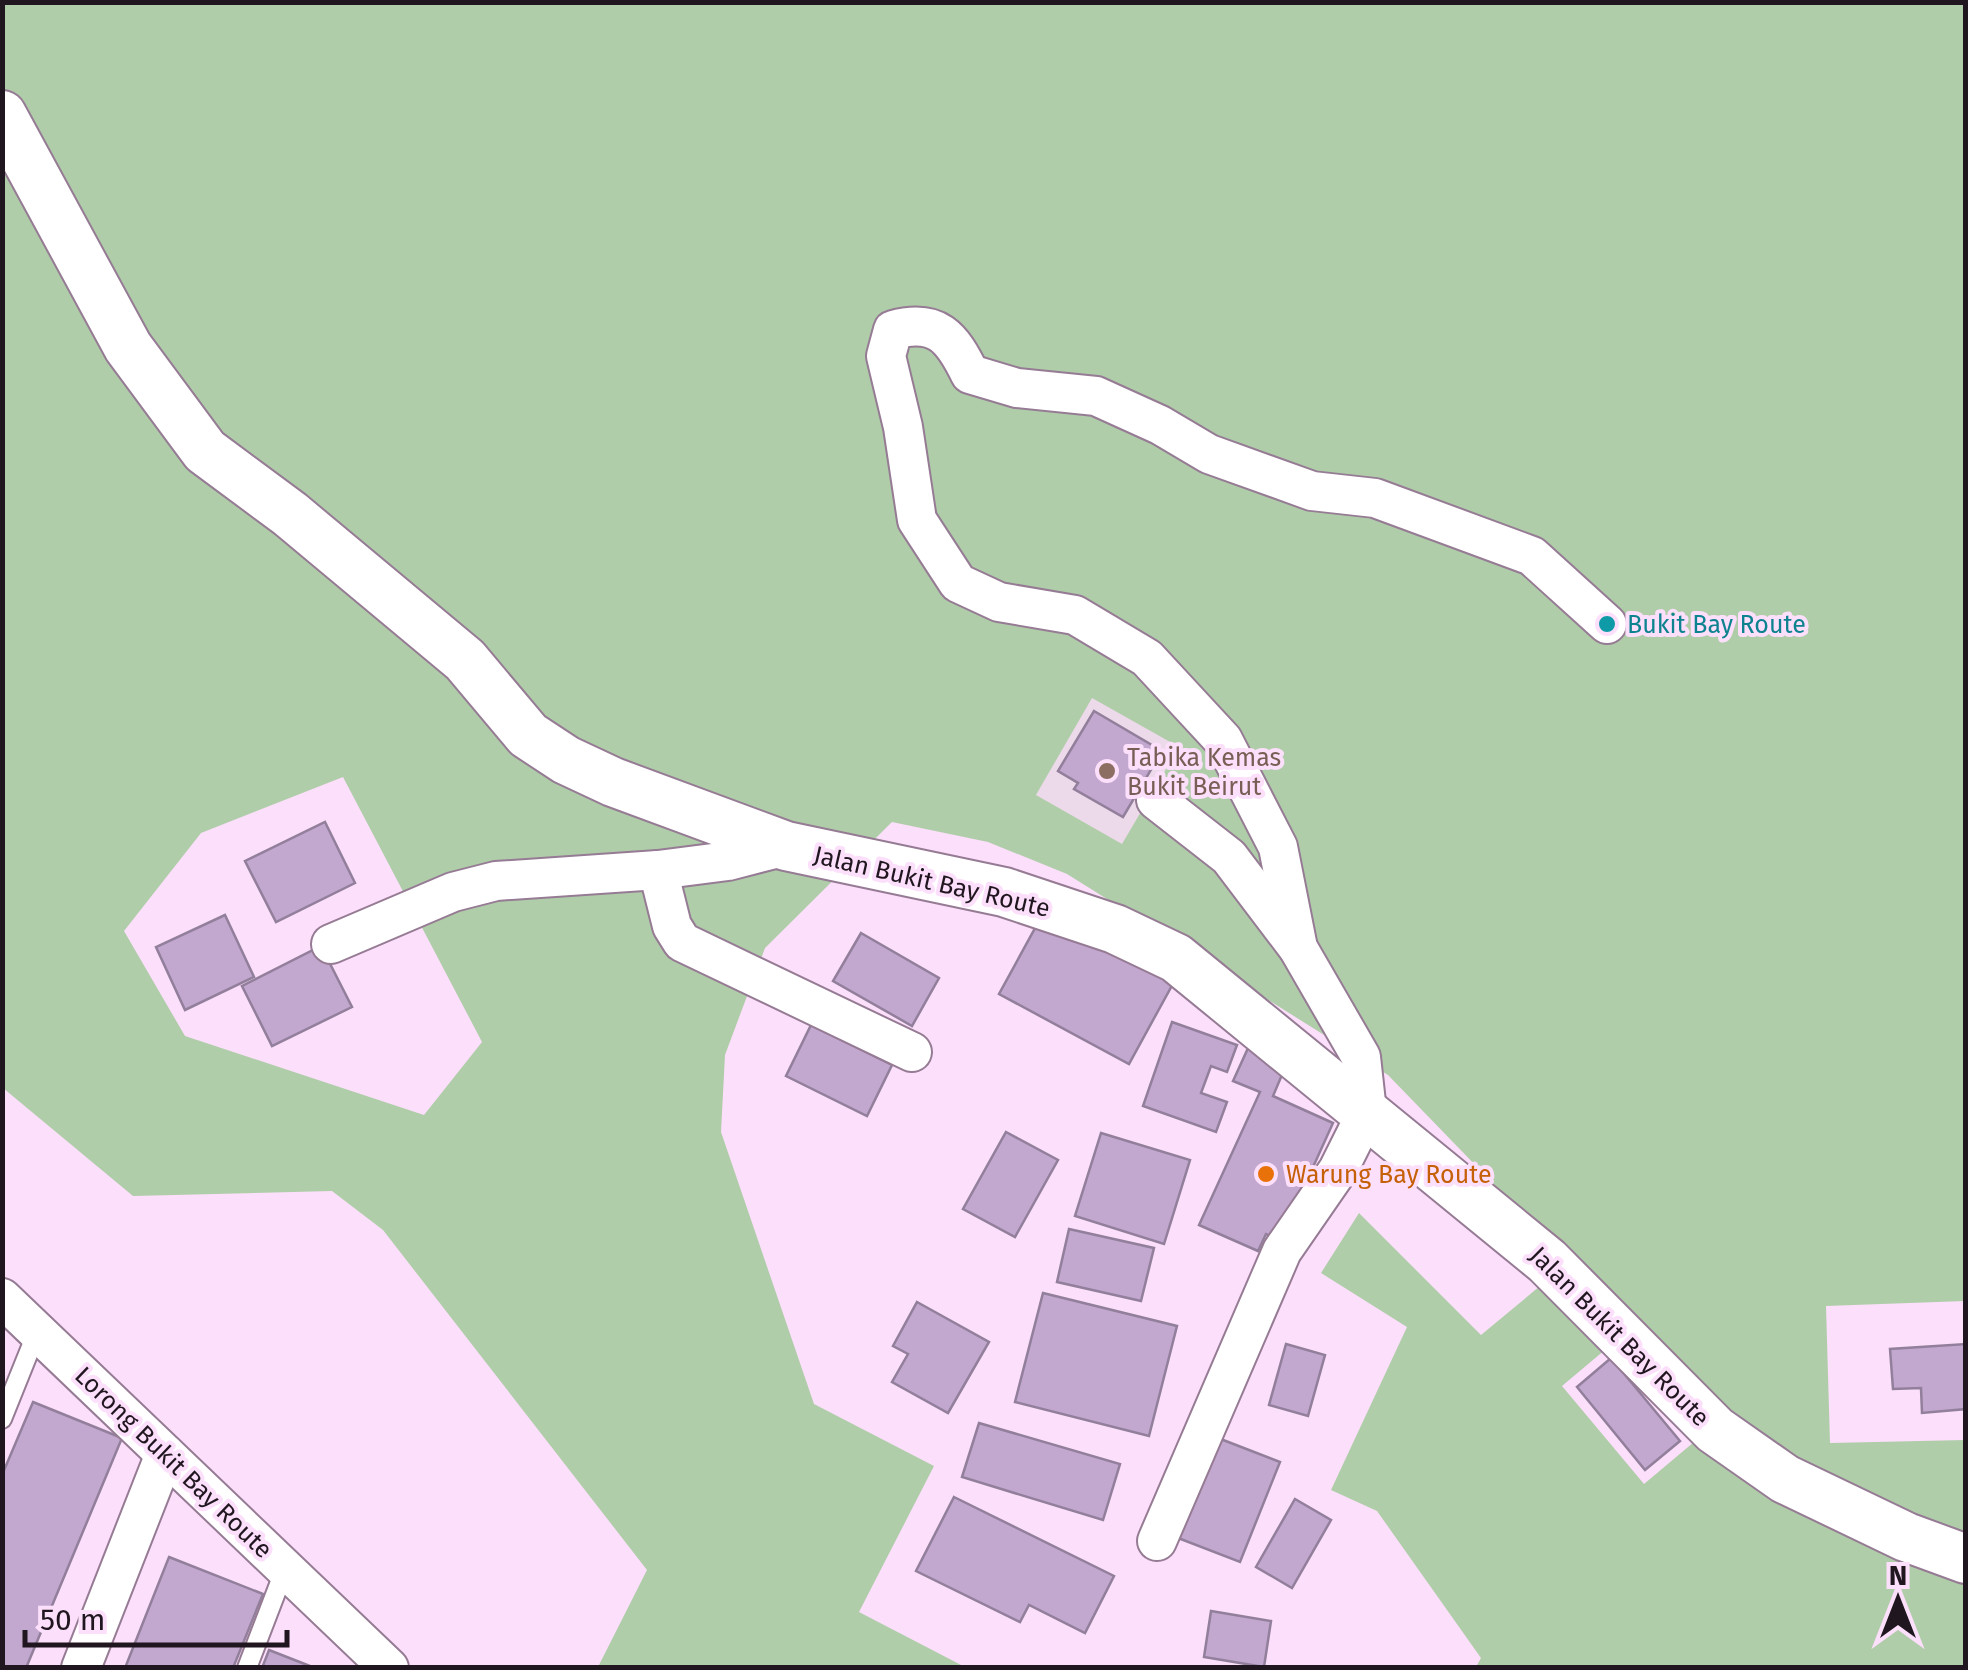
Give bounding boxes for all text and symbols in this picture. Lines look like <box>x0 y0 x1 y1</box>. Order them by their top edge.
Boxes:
place label: Bukit Bay Route <box>1627 610 1806 640</box>
marker: Bukit Bay Route <box>1596 613 1618 635</box>
place label: Tabika Kemas Bukit Beirut <box>1127 743 1281 802</box>
marker: Tabika Kemas Bukit Beirut <box>1096 760 1118 782</box>
street label: Jalan Bukit Bay Route <box>811 840 1053 924</box>
place label: Warung Bay Route <box>1286 1160 1492 1190</box>
marker: Warung Bay Route <box>1255 1163 1277 1185</box>
street label: Jalan Bukit Bay Route <box>1523 1241 1715 1433</box>
street label: Lorong Bukit Bay Route <box>68 1361 278 1565</box>
north arrow <box>1848 1550 1948 1650</box>
text: N <box>1889 1559 1907 1592</box>
scale bar <box>25 1585 288 1647</box>
text: 50 m <box>40 1602 105 1638</box>

